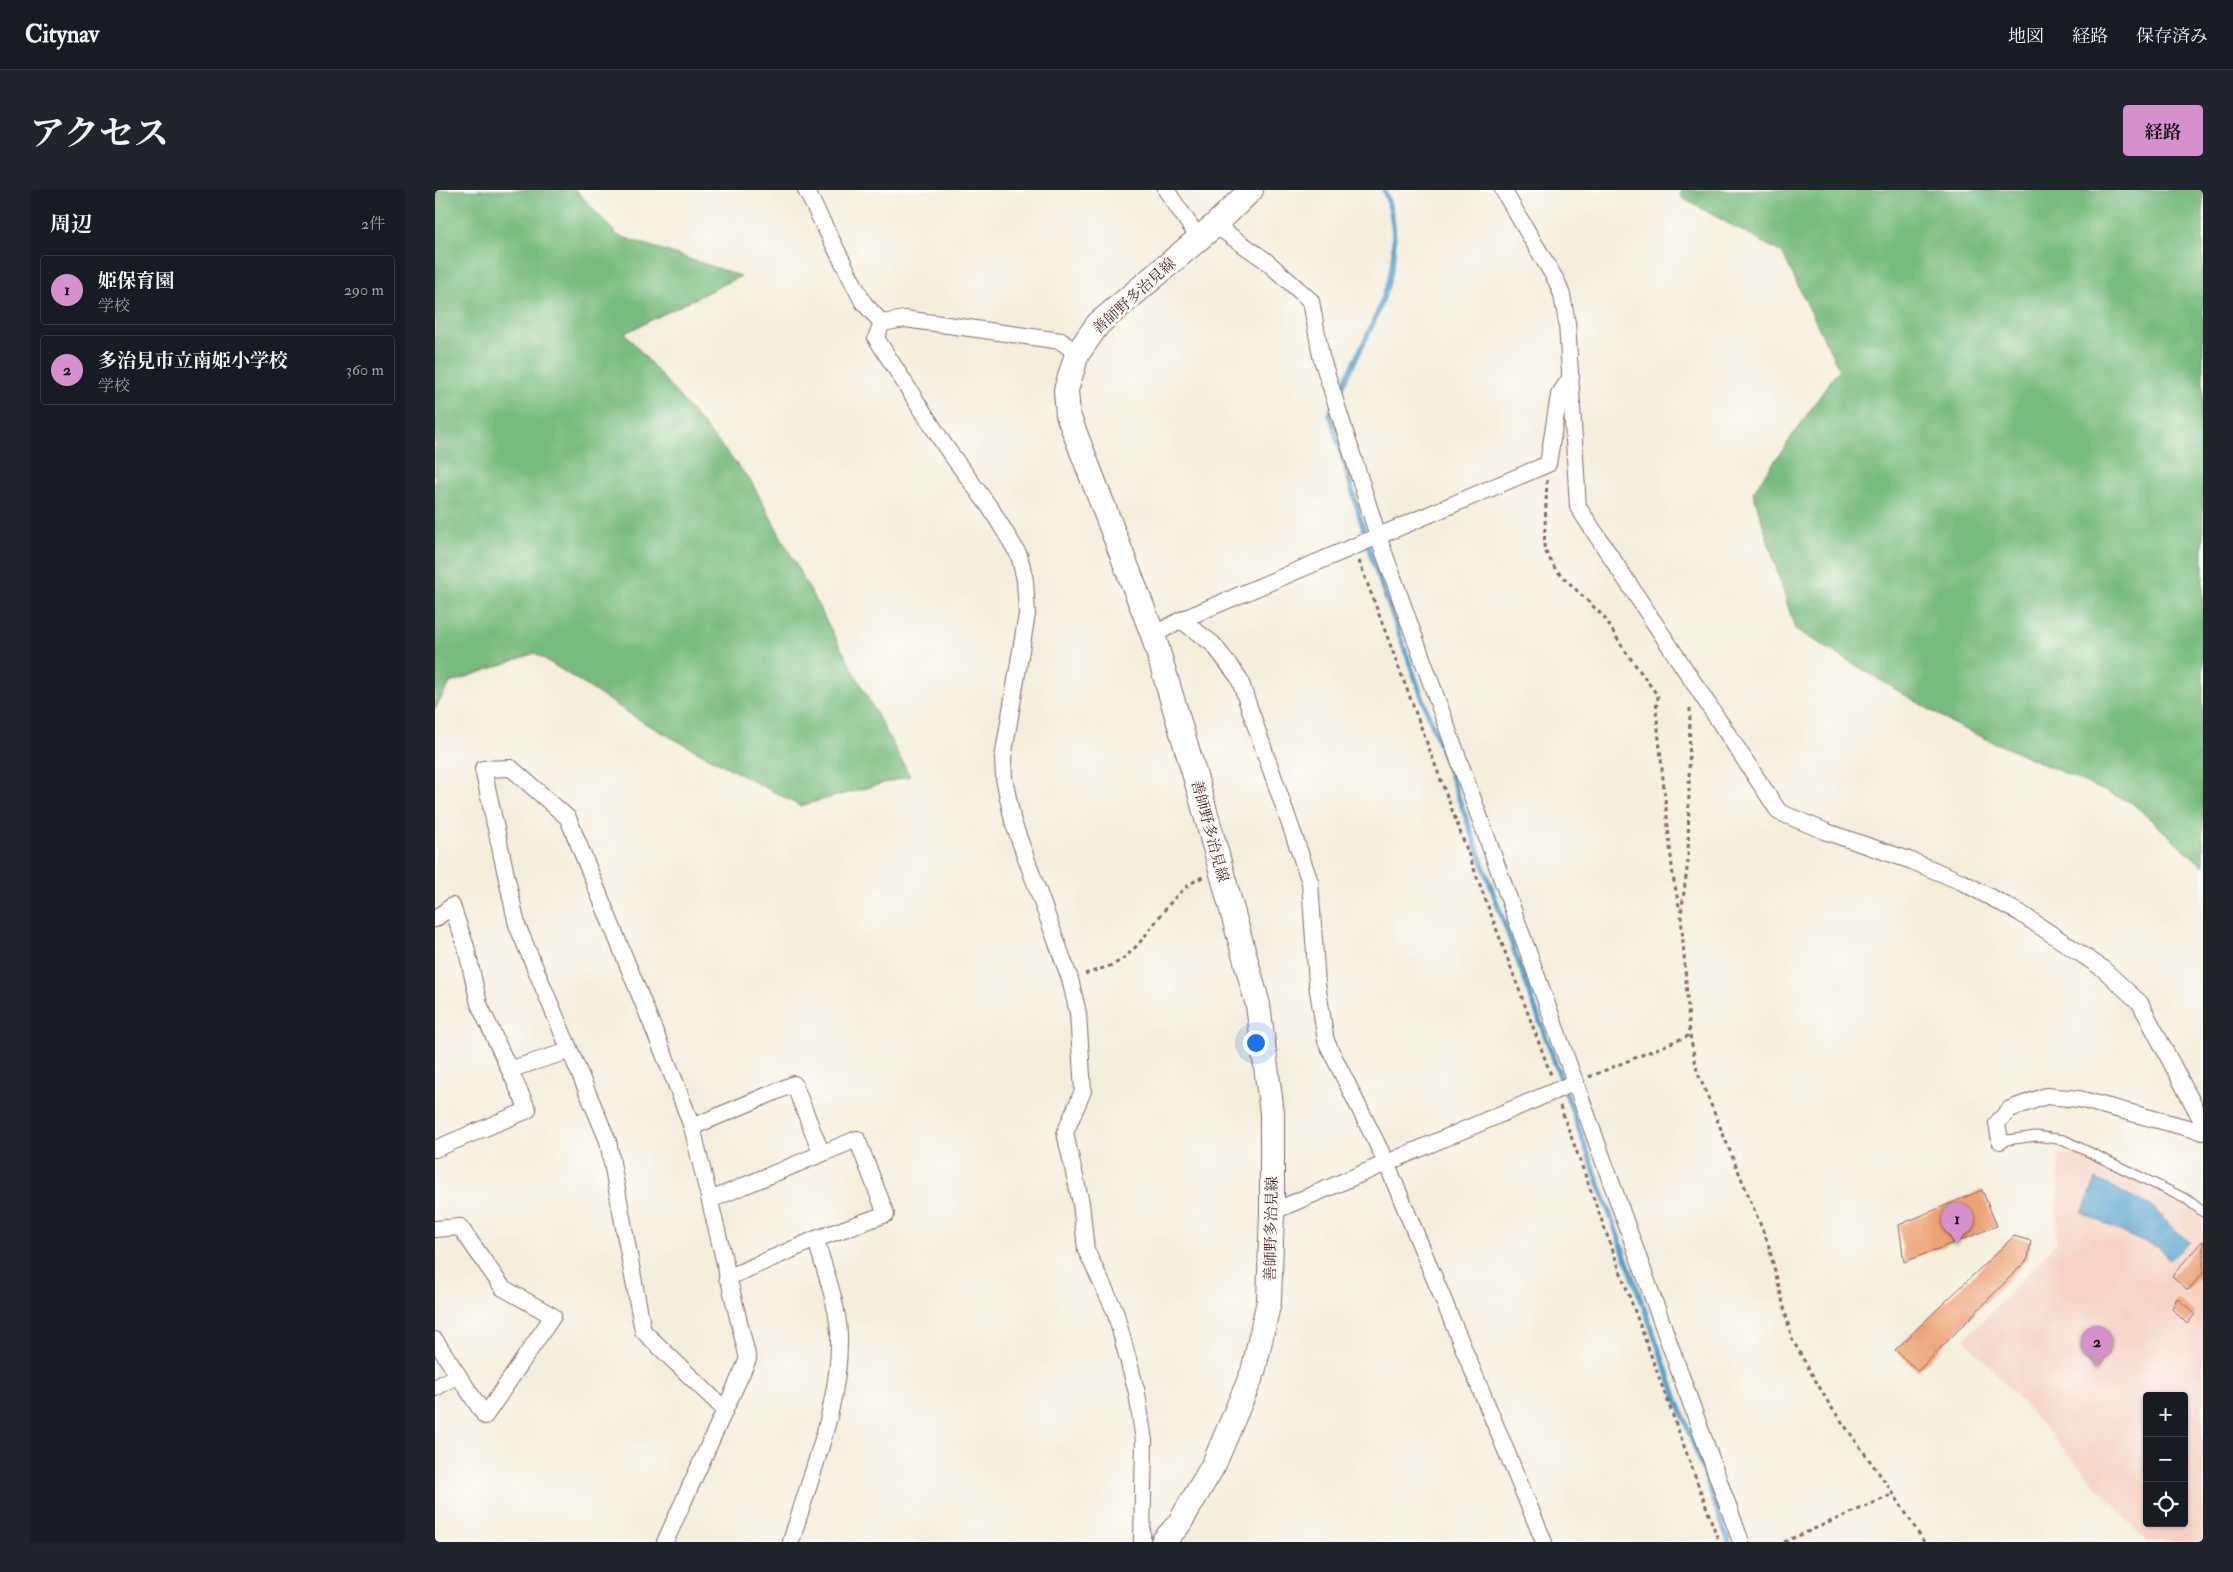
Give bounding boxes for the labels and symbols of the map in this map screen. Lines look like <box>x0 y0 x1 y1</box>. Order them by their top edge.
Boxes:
street label: 善師野多治見線 <box>1089 254 1180 339</box>
street label: 善師野多治見線 <box>1187 778 1232 884</box>
your location <box>1243 1030 1269 1056</box>
street label: 善師野多治見線 <box>1261 1176 1282 1282</box>
pin: 1 <box>1941 1203 1973 1244</box>
pin: 2 <box>2081 1326 2113 1367</box>

